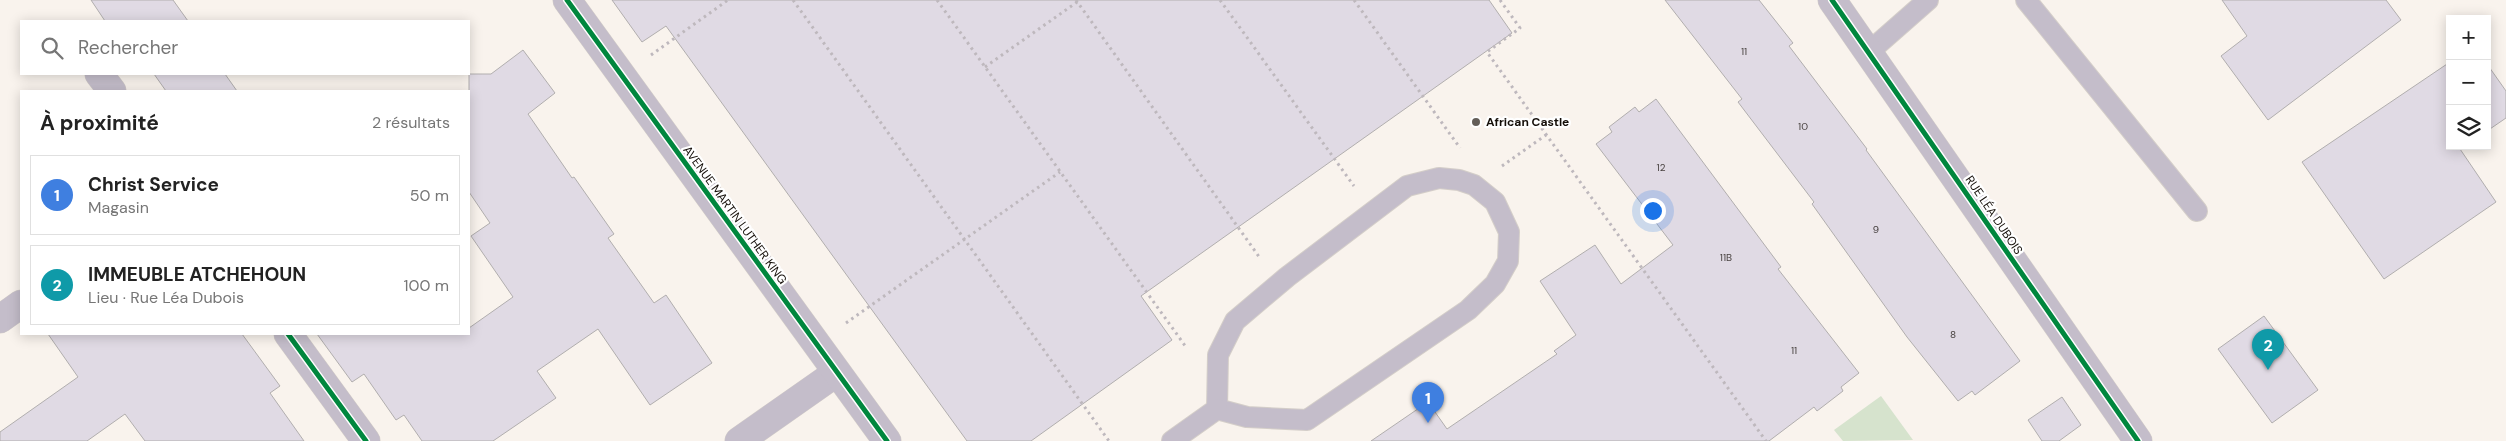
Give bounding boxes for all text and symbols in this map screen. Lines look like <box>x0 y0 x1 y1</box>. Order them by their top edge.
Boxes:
map controls <box>2446 15 2491 150</box>
button: + <box>2446 15 2491 60</box>
search box <box>20 20 470 75</box>
icon: search <box>38 34 66 62</box>
text: Rechercher <box>78 35 178 60</box>
house number: 11 <box>1741 45 1747 58</box>
button: − <box>2446 60 2491 105</box>
button: layers <box>2446 105 2491 150</box>
text: À proximité <box>40 109 159 137</box>
text: 2 résultats <box>372 112 450 133</box>
place label: African Castle <box>1486 114 1569 130</box>
marker: African Castle <box>1470 116 1482 128</box>
house number: 10 <box>1798 120 1808 133</box>
street label: AVENUE MARTIN LUTHER KING <box>679 143 791 287</box>
house number: 12 <box>1657 161 1666 174</box>
text: Christ Service <box>88 172 219 197</box>
street label: RUE LÉA DUBOIS <box>1962 173 2026 257</box>
text: 1 <box>54 185 60 206</box>
text: 50 m <box>410 185 449 206</box>
text: Magasin <box>88 197 149 218</box>
your location <box>1640 198 1666 224</box>
house number: 9 <box>1873 223 1879 236</box>
house number: 11B <box>1720 251 1732 264</box>
text: IMMEUBLE ATCHEHOUN <box>88 262 306 287</box>
text: 2 <box>52 275 62 296</box>
text: 100 m <box>404 275 449 296</box>
text: Lieu · Rue Léa Dubois <box>88 287 244 308</box>
house number: 8 <box>1950 328 1956 341</box>
pin: 2 <box>2252 329 2284 370</box>
house number: 11 <box>1791 344 1797 357</box>
pin: 1 <box>1412 382 1444 423</box>

